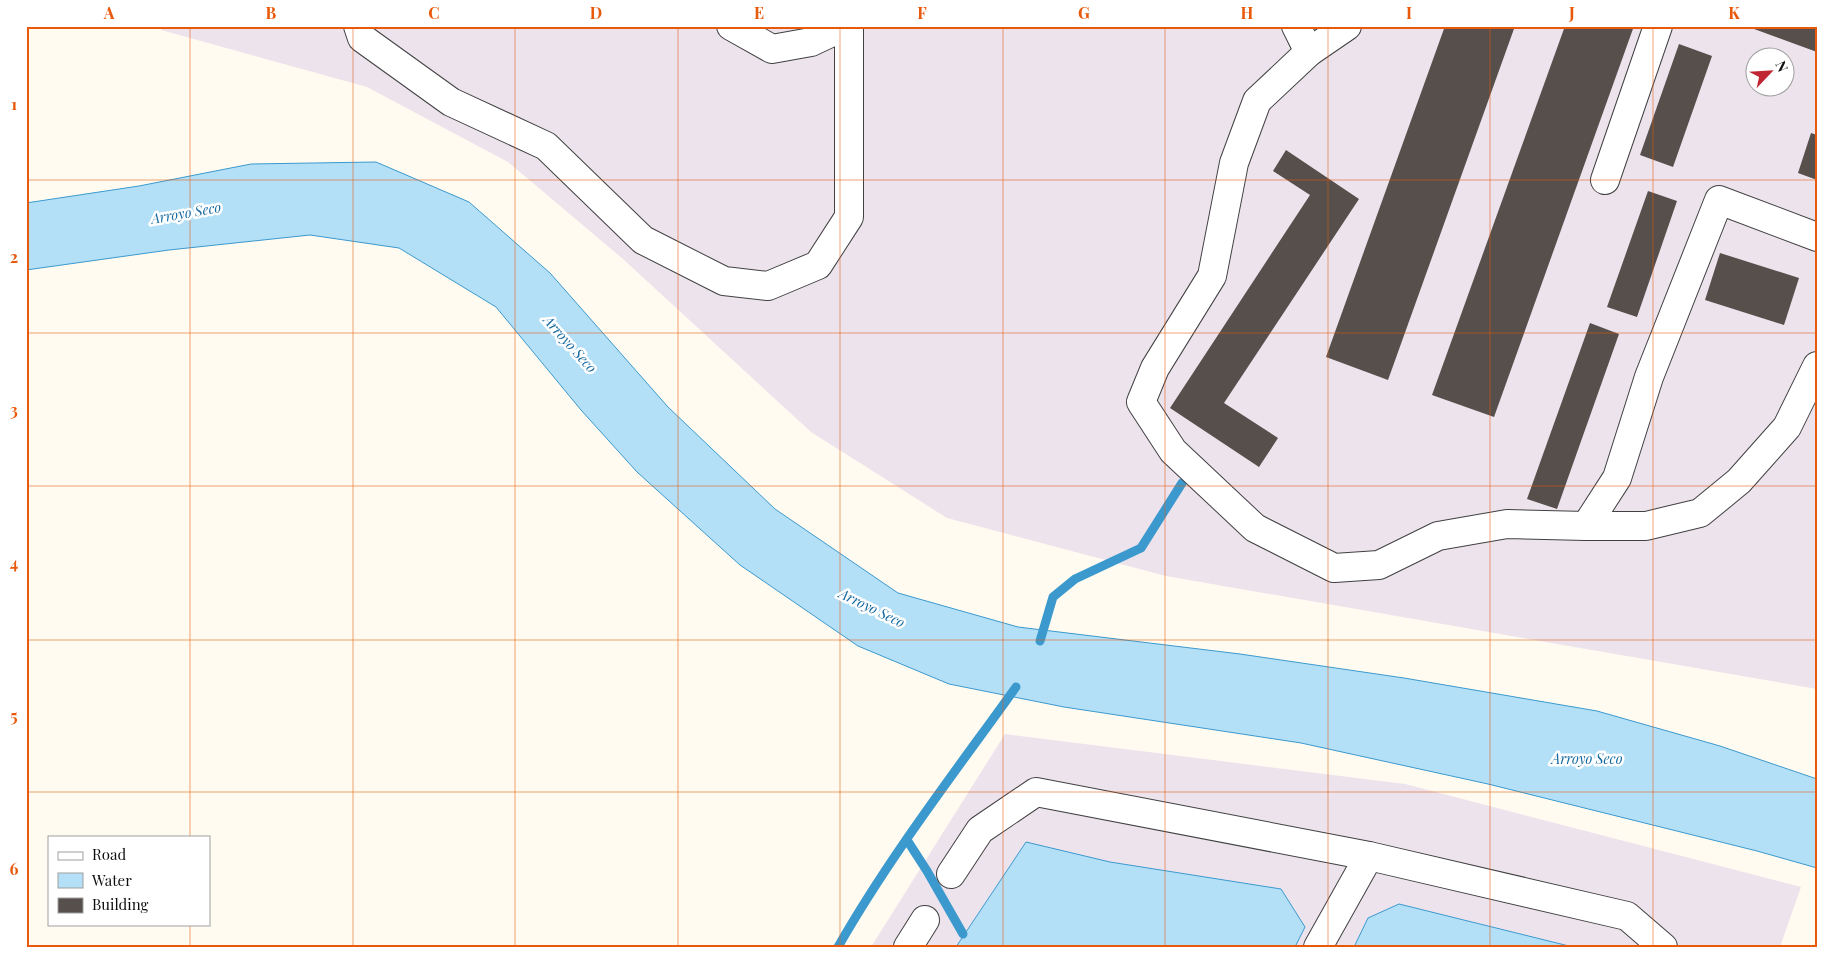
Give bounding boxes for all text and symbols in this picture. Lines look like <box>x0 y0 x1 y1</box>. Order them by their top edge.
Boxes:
text: A <box>103 2 115 23</box>
text: B <box>266 2 277 23</box>
text: C <box>428 2 440 23</box>
text: D <box>590 2 602 23</box>
text: E <box>754 2 764 23</box>
text: F <box>917 2 927 23</box>
text: G <box>1078 2 1090 23</box>
text: H <box>1241 2 1254 23</box>
text: I <box>1406 2 1412 23</box>
text: J <box>1568 2 1575 23</box>
text: K <box>1728 2 1740 23</box>
north arrow <box>1746 48 1796 98</box>
text: N <box>1771 58 1793 75</box>
text: 1 <box>11 93 17 114</box>
water label: Arroyo Seco <box>147 197 223 228</box>
text: 2 <box>10 246 18 267</box>
water label: Arroyo Seco <box>538 309 601 377</box>
text: 3 <box>10 399 18 420</box>
text: 4 <box>10 552 18 573</box>
water label: Arroyo Seco <box>834 583 908 632</box>
text: 5 <box>10 705 18 726</box>
water label: Arroyo Seco <box>1549 749 1623 768</box>
legend <box>48 836 210 926</box>
text: Road <box>92 844 126 864</box>
text: 6 <box>10 858 19 879</box>
text: Water <box>91 870 132 890</box>
text: Building <box>92 894 149 914</box>

